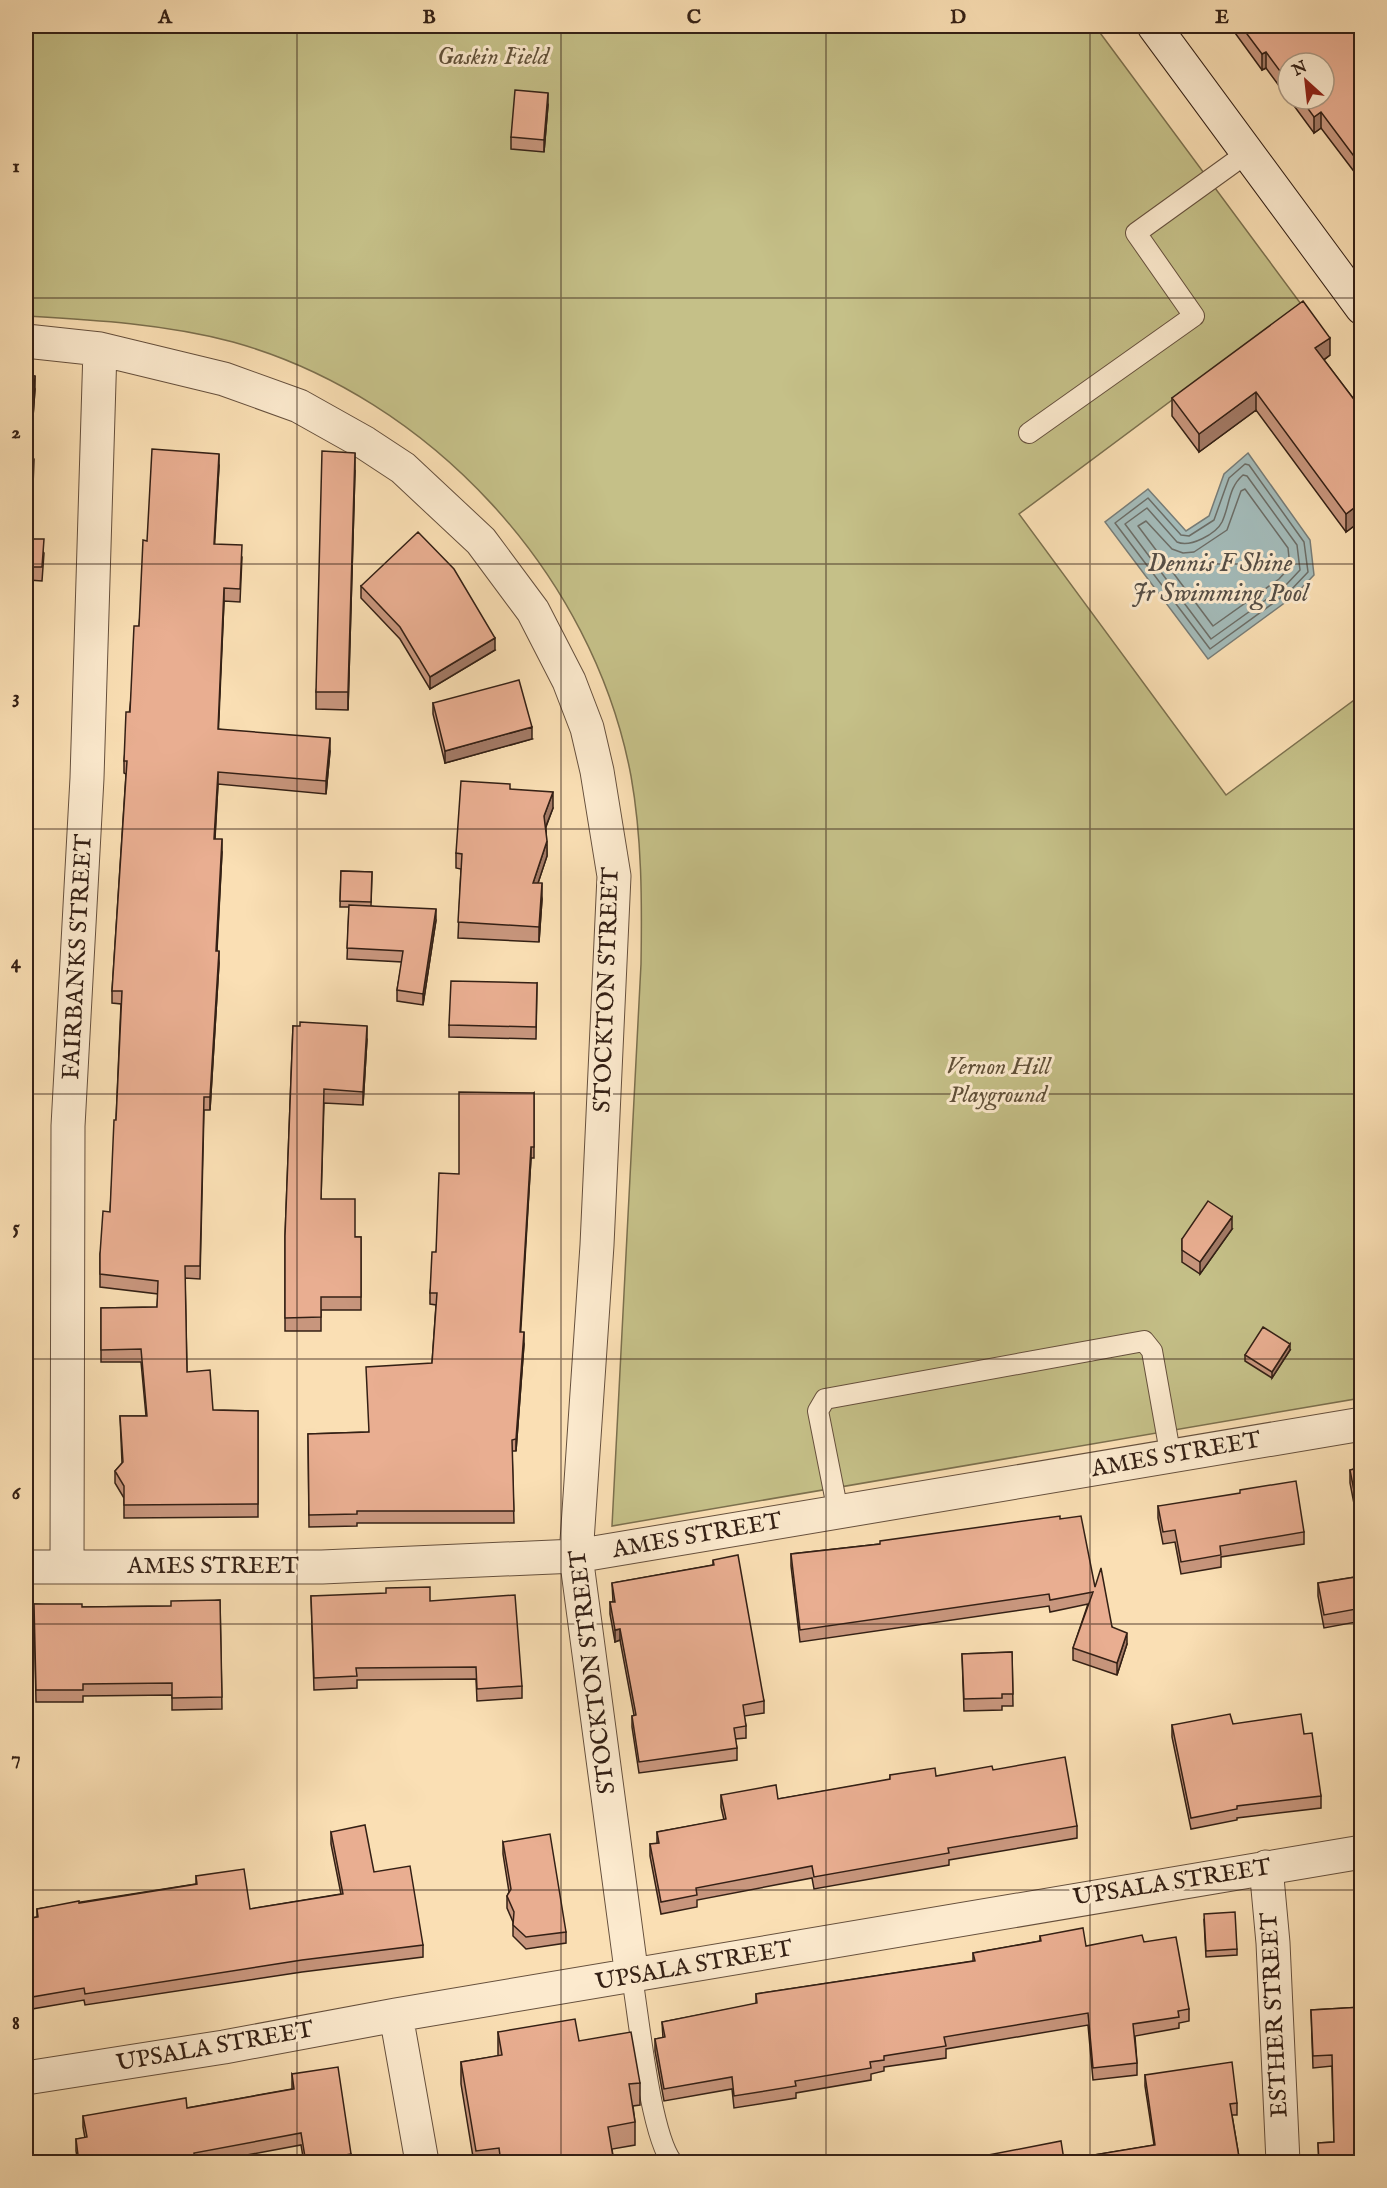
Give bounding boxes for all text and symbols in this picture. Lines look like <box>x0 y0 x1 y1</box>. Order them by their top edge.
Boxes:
text: A <box>157 5 173 30</box>
text: B <box>422 5 436 30</box>
text: C <box>687 5 701 30</box>
text: D <box>950 5 966 30</box>
text: E <box>1215 5 1229 30</box>
park label: Gaskin Field <box>437 42 551 73</box>
north arrow <box>1276 51 1336 111</box>
text: N <box>1288 57 1311 82</box>
text: 1 <box>12 154 20 179</box>
text: 2 <box>11 420 21 445</box>
water label: Dennis F Shine Jr Swimming Pool <box>1132 547 1310 611</box>
text: 3 <box>12 685 20 710</box>
street label: FAIRBANKS STREET <box>56 833 100 1080</box>
street label: STOCKTON STREET <box>587 866 627 1113</box>
text: 4 <box>11 950 22 975</box>
park label: Vernon Hill Playground <box>946 1052 1052 1111</box>
text: 5 <box>12 1215 20 1240</box>
street label: AMES STREET <box>1088 1425 1264 1485</box>
text: 6 <box>12 1481 22 1506</box>
street label: AMES STREET <box>609 1506 785 1566</box>
street label: STOCKTON STREET <box>563 1548 623 1796</box>
street label: AMES STREET <box>126 1551 299 1582</box>
text: 7 <box>11 1746 21 1771</box>
street label: UPSALA STREET <box>1071 1852 1274 1914</box>
street label: ESTHER STREET <box>1254 1911 1296 2119</box>
street label: UPSALA STREET <box>593 1933 796 1999</box>
text: 8 <box>12 2011 20 2036</box>
street label: UPSALA STREET <box>114 2014 317 2080</box>

